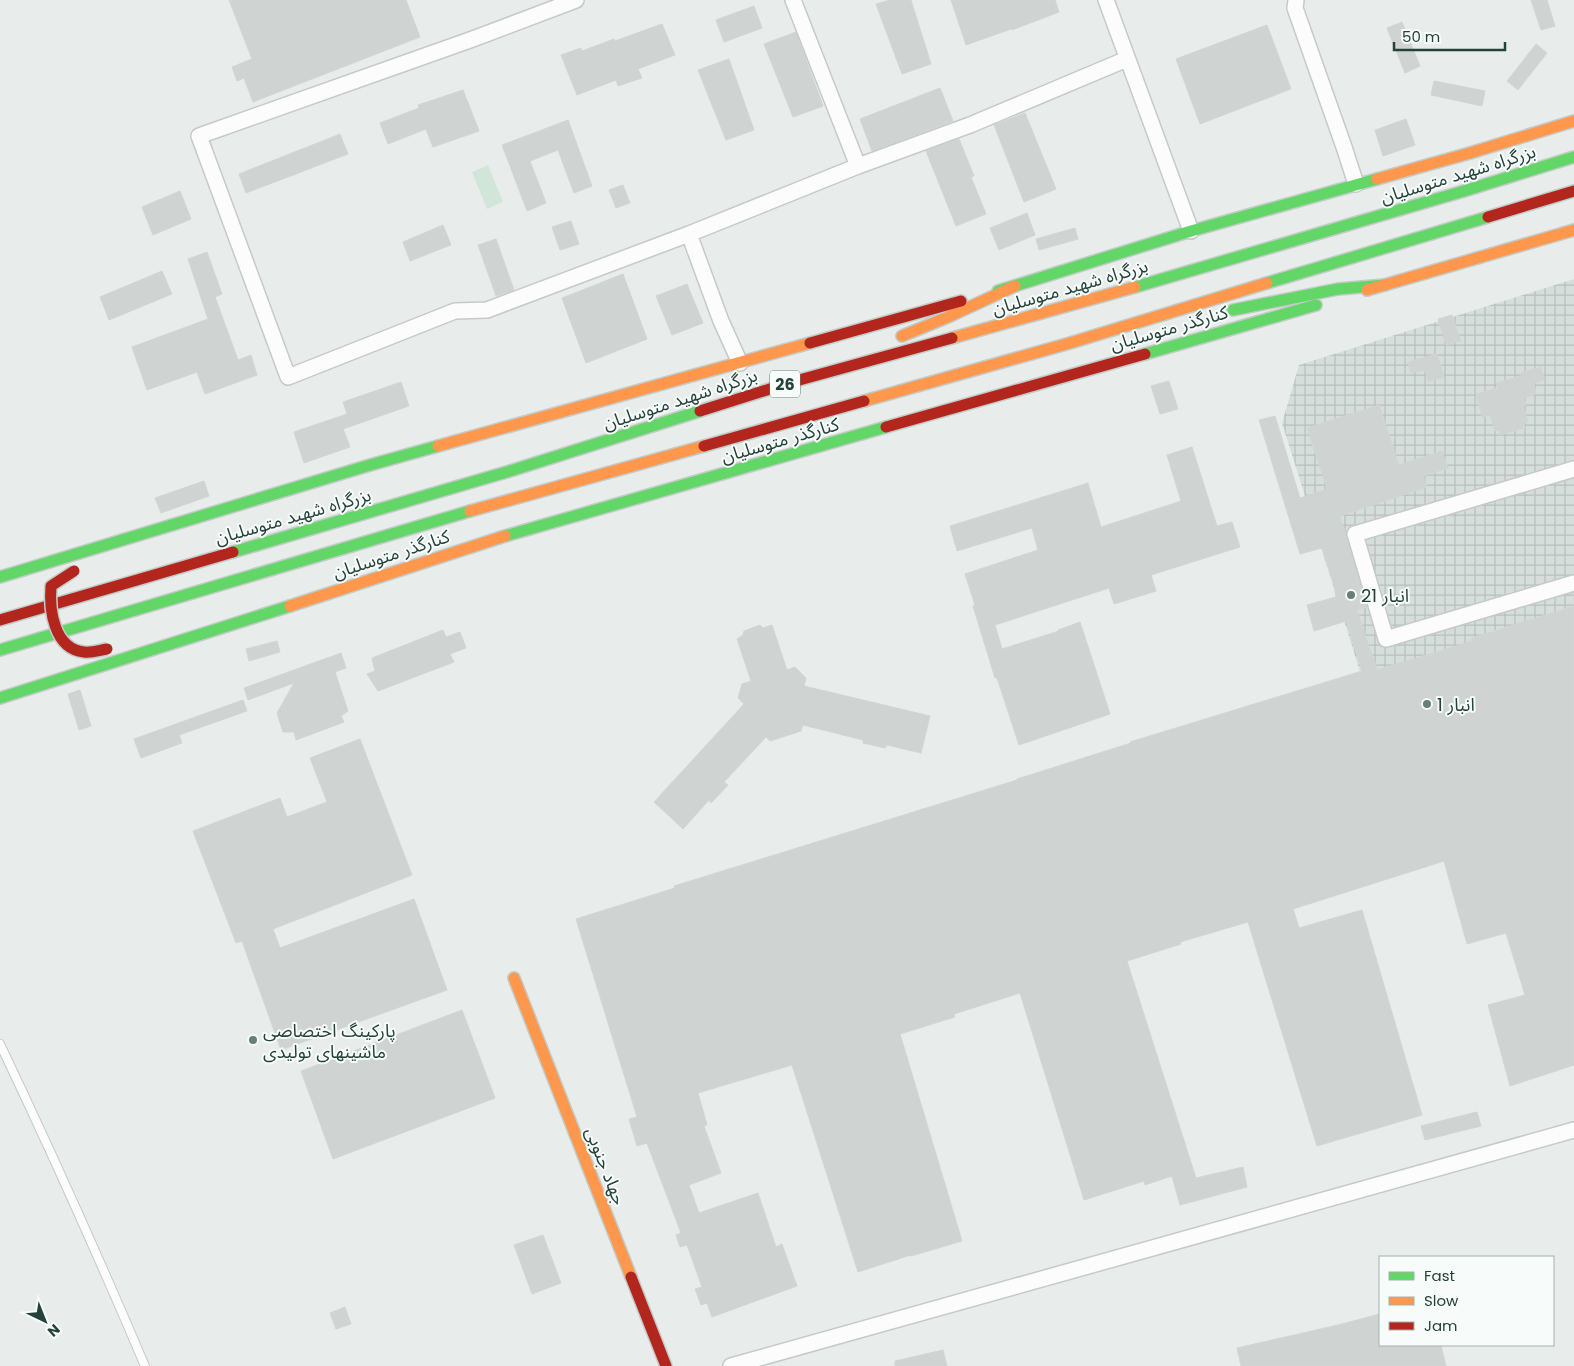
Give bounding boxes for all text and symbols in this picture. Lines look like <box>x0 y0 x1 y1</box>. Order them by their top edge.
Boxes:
scale bar <box>1394 20 1505 52</box>
text: 50 m <box>1402 26 1440 47</box>
street label: بزرگراه شهید متوسلیان <box>1377 138 1539 210</box>
street label: بزرگراه شهید متوسلیان <box>989 253 1151 321</box>
street label: کنارگذر متوسلیان <box>1107 299 1231 357</box>
street label: بزرگراه شهید متوسلیان <box>600 362 760 436</box>
road number: 26 <box>770 370 800 398</box>
street label: کنارگذر متوسلیان <box>718 411 842 469</box>
street label: بزرگراه شهید متوسلیان <box>212 482 374 550</box>
street label: کنارگذر متوسلیان <box>329 523 453 585</box>
place label: انبار 21 <box>1361 583 1409 608</box>
marker: انبار 21 <box>1345 589 1357 601</box>
place label: انبار 1 <box>1437 692 1475 717</box>
marker: انبار 1 <box>1421 698 1433 710</box>
place label: پارکینگ اختصاصی ماشینهای تولیدی <box>263 1018 396 1064</box>
marker: پارکینگ اختصاصی ماشینهای تولیدی <box>247 1034 259 1046</box>
street label: جهاد جنوبی <box>580 1123 632 1209</box>
legend <box>1379 1256 1554 1346</box>
text: Fast <box>1424 1265 1455 1286</box>
text: Slow <box>1424 1290 1459 1311</box>
north arrow <box>20 1296 70 1346</box>
text: Jam <box>1424 1315 1458 1336</box>
text: N <box>43 1320 65 1341</box>

